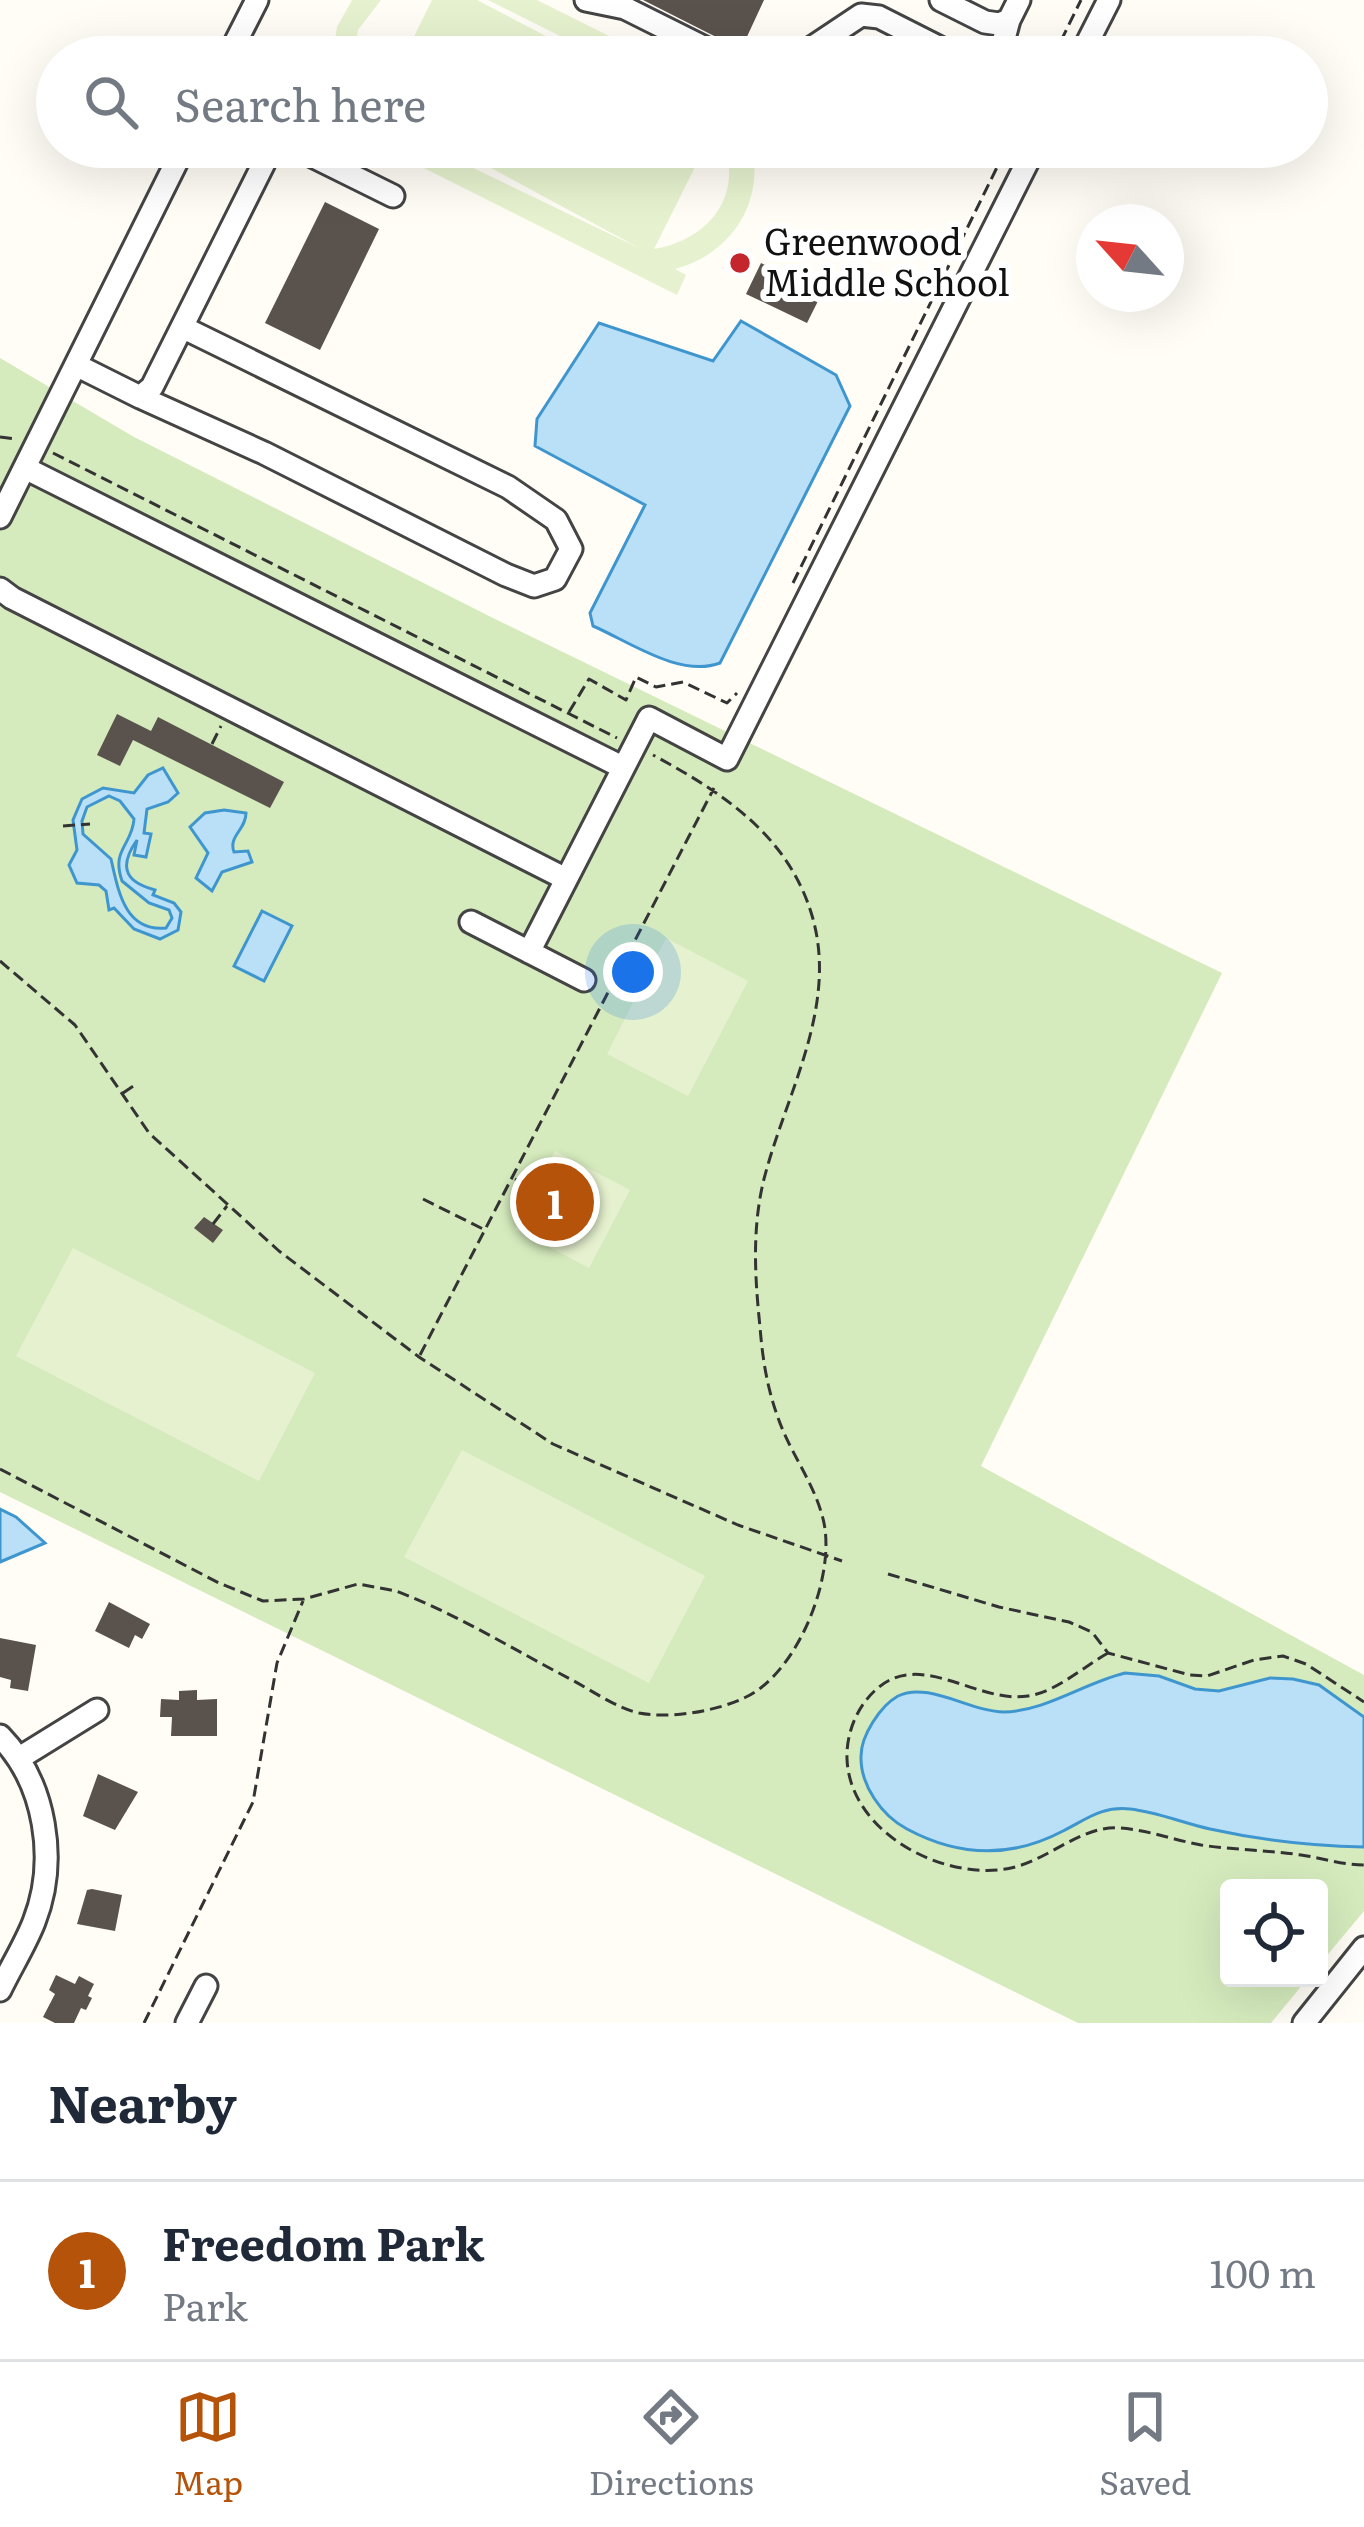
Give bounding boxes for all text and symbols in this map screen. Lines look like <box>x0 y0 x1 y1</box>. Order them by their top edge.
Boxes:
search box <box>36 36 1328 168</box>
icon: search <box>78 69 144 135</box>
text: Search here <box>174 69 426 136</box>
north arrow <box>1076 204 1184 312</box>
place label: Greenwood Middle School <box>764 213 1010 307</box>
marker: Greenwood Middle School <box>727 250 753 276</box>
your location <box>603 942 663 1002</box>
pin: 1 <box>516 1157 594 1247</box>
map controls <box>1220 1879 1328 1987</box>
button: locate <box>1220 1879 1328 1987</box>
text: Nearby <box>48 2063 237 2139</box>
text: Freedom Park <box>162 2208 485 2275</box>
text: 1 <box>79 2242 95 2300</box>
text: 100 m <box>1209 2242 1316 2300</box>
text: Park <box>162 2275 248 2333</box>
tab: Map <box>173 2384 243 2505</box>
tab: Directions <box>589 2384 754 2505</box>
tab: Saved <box>1099 2384 1191 2505</box>

